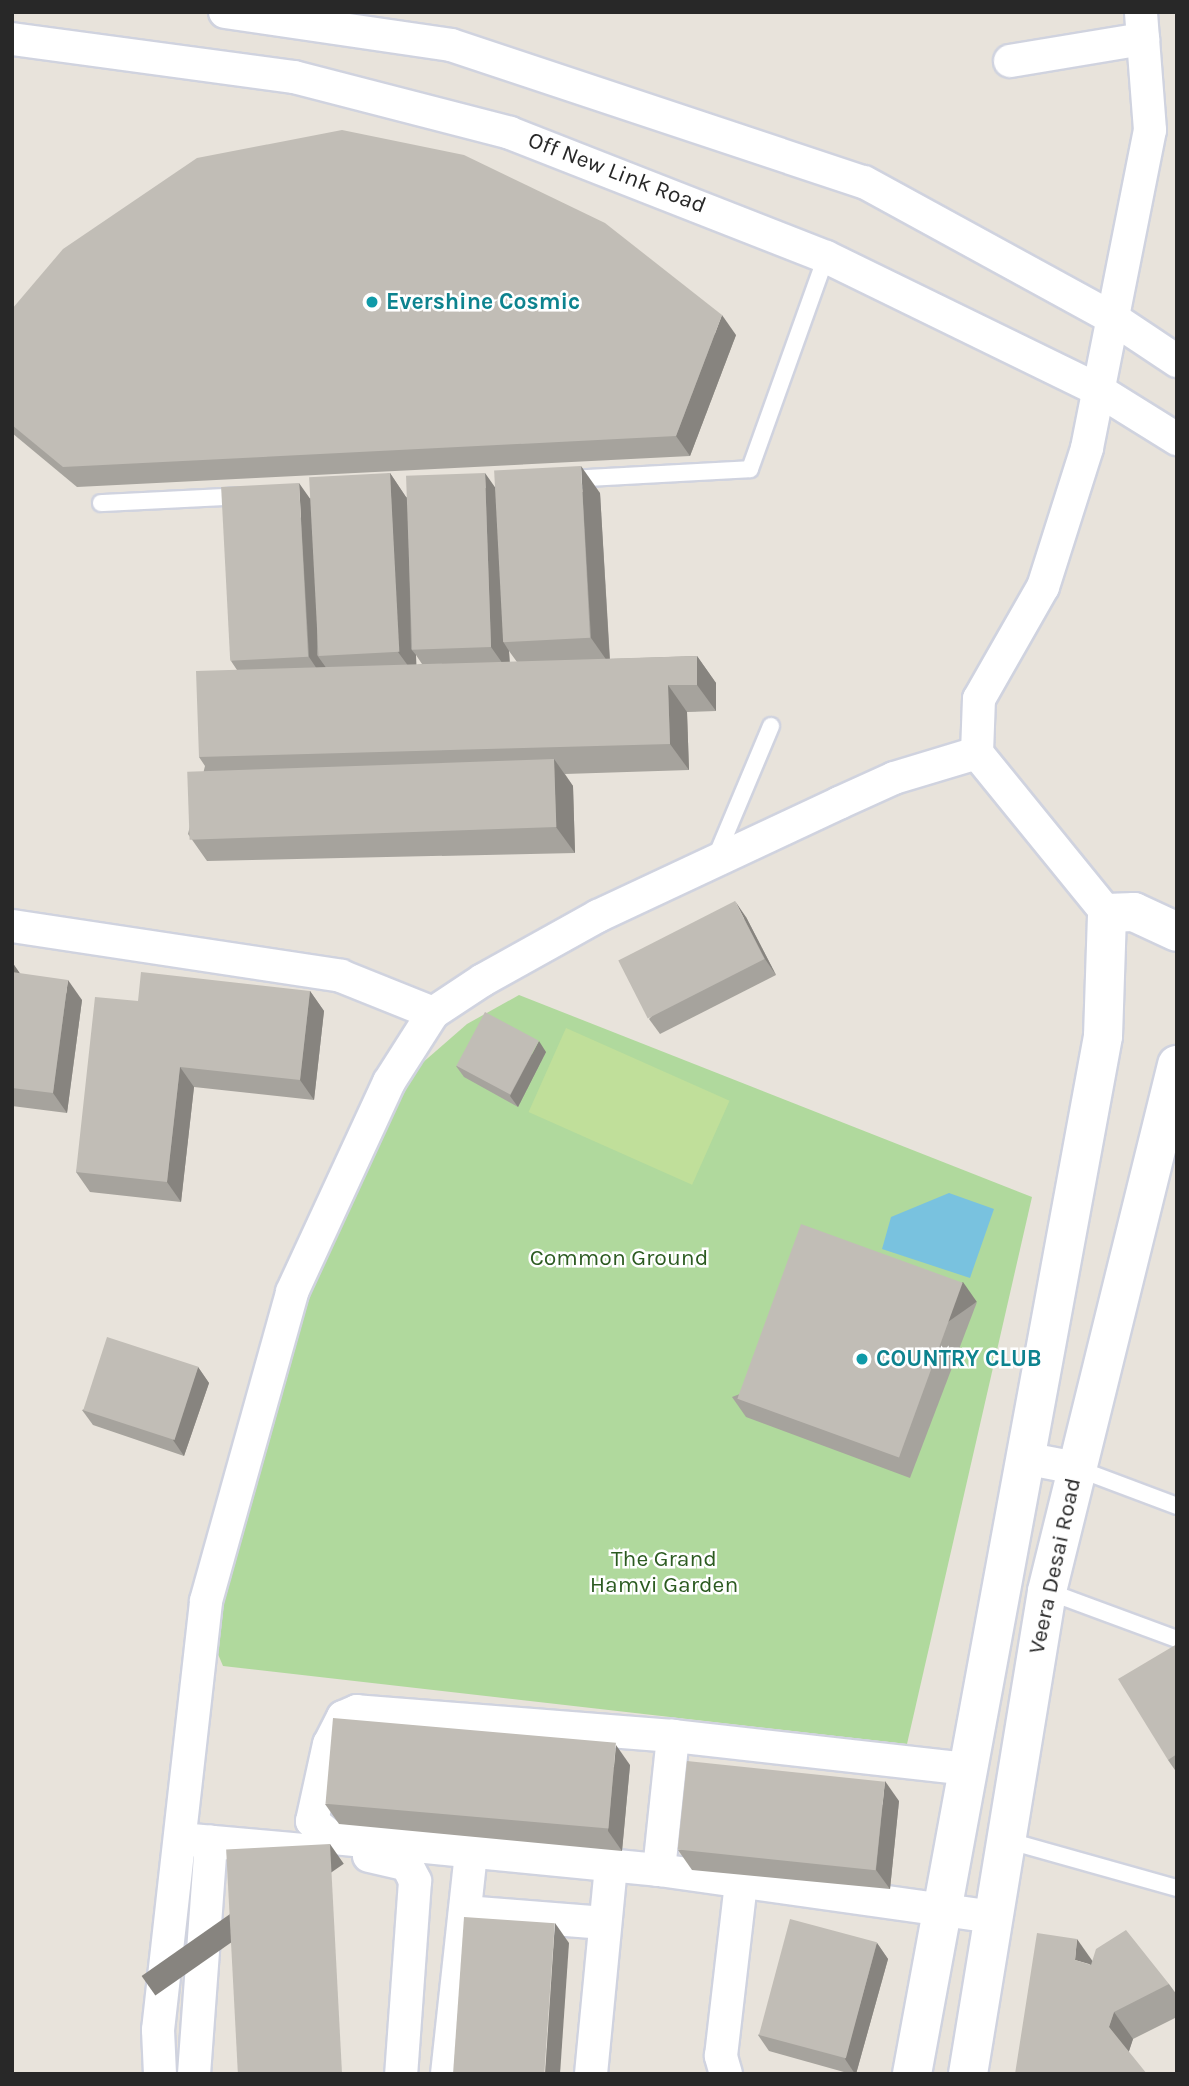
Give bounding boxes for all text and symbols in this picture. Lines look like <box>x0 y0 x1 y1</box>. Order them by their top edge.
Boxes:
street label: Off New Link Road <box>524 126 710 220</box>
place label: Evershine Cosmic <box>386 288 580 316</box>
marker: Evershine Cosmic <box>364 294 380 310</box>
park label: Common Ground <box>530 1244 708 1272</box>
place label: COUNTRY CLUB <box>876 1345 1042 1373</box>
marker: COUNTRY CLUB <box>854 1351 870 1367</box>
street label: Veera Desai Road <box>1023 1475 1087 1657</box>
park label: The Grand Hamvi Garden <box>590 1545 738 1599</box>

